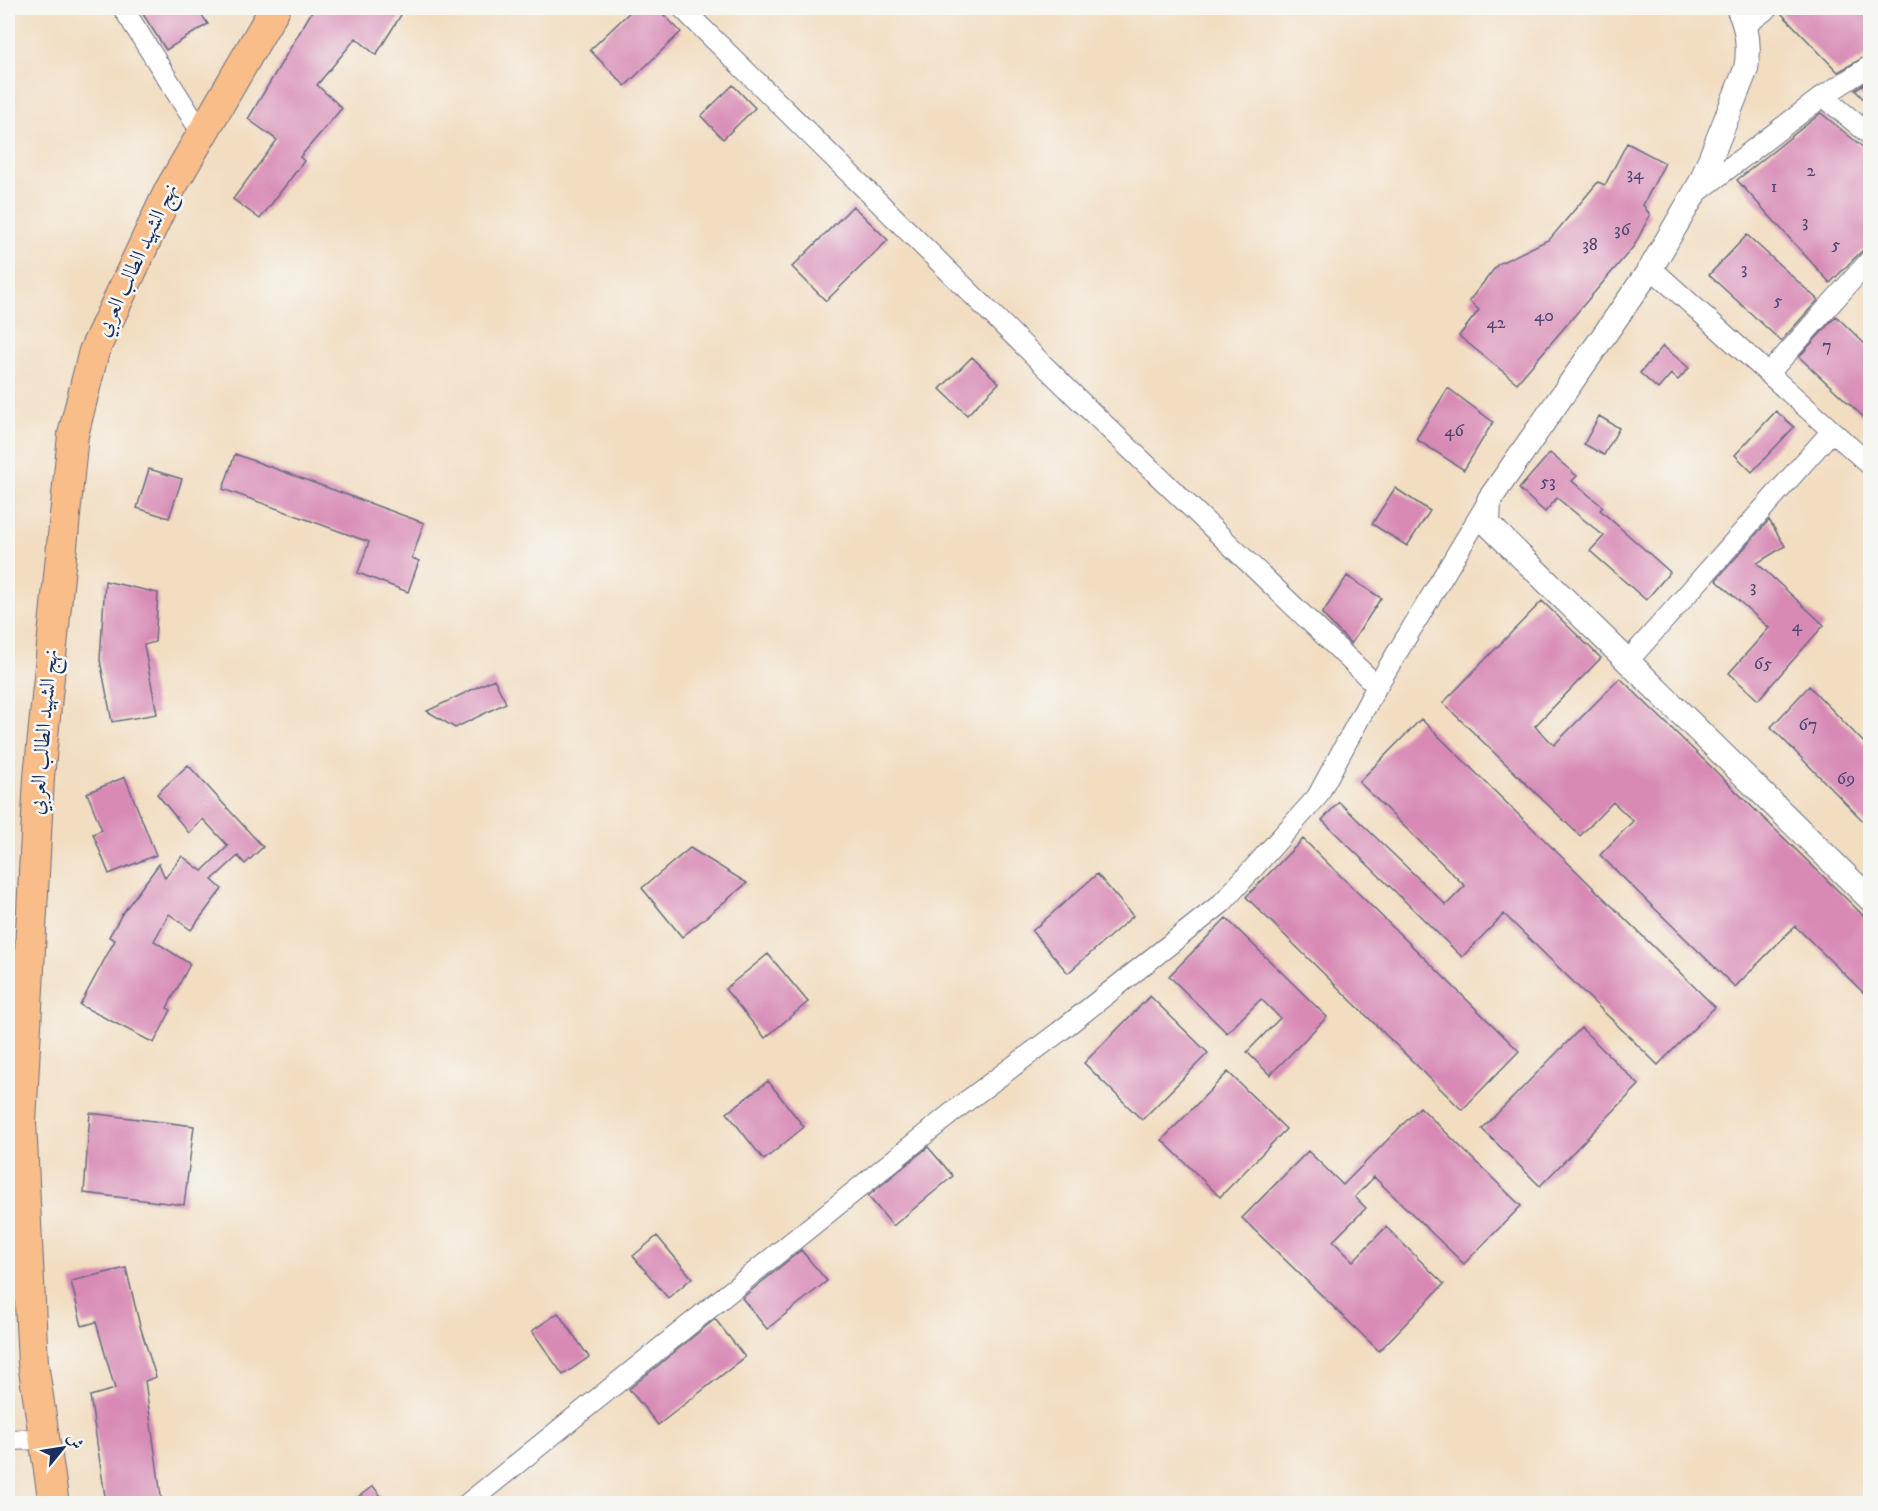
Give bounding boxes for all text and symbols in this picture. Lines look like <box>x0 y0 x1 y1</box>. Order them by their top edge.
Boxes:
house number: 2 <box>1807 160 1816 182</box>
house number: 34 <box>1626 163 1644 185</box>
house number: 1 <box>1771 176 1777 198</box>
street label: نهج الشهيد الطالب العربي <box>90 179 188 343</box>
house number: 3 <box>1802 211 1808 233</box>
house number: 36 <box>1614 219 1631 241</box>
house number: 38 <box>1582 234 1598 256</box>
house number: 5 <box>1832 234 1841 256</box>
house number: 3 <box>1741 258 1747 280</box>
house number: 5 <box>1774 290 1783 312</box>
house number: 40 <box>1534 305 1554 327</box>
house number: 42 <box>1486 312 1506 334</box>
house number: 7 <box>1822 335 1832 357</box>
house number: 46 <box>1444 420 1464 442</box>
house number: 53 <box>1540 471 1556 493</box>
house number: 3 <box>1750 576 1756 598</box>
house number: 4 <box>1792 615 1803 637</box>
street label: نهج الشهيد الطالب العربي <box>24 648 69 816</box>
house number: 65 <box>1754 653 1772 675</box>
house number: 67 <box>1799 714 1817 736</box>
house number: 69 <box>1837 768 1855 790</box>
north arrow <box>33 1418 93 1478</box>
text: ش <box>62 1429 88 1453</box>

